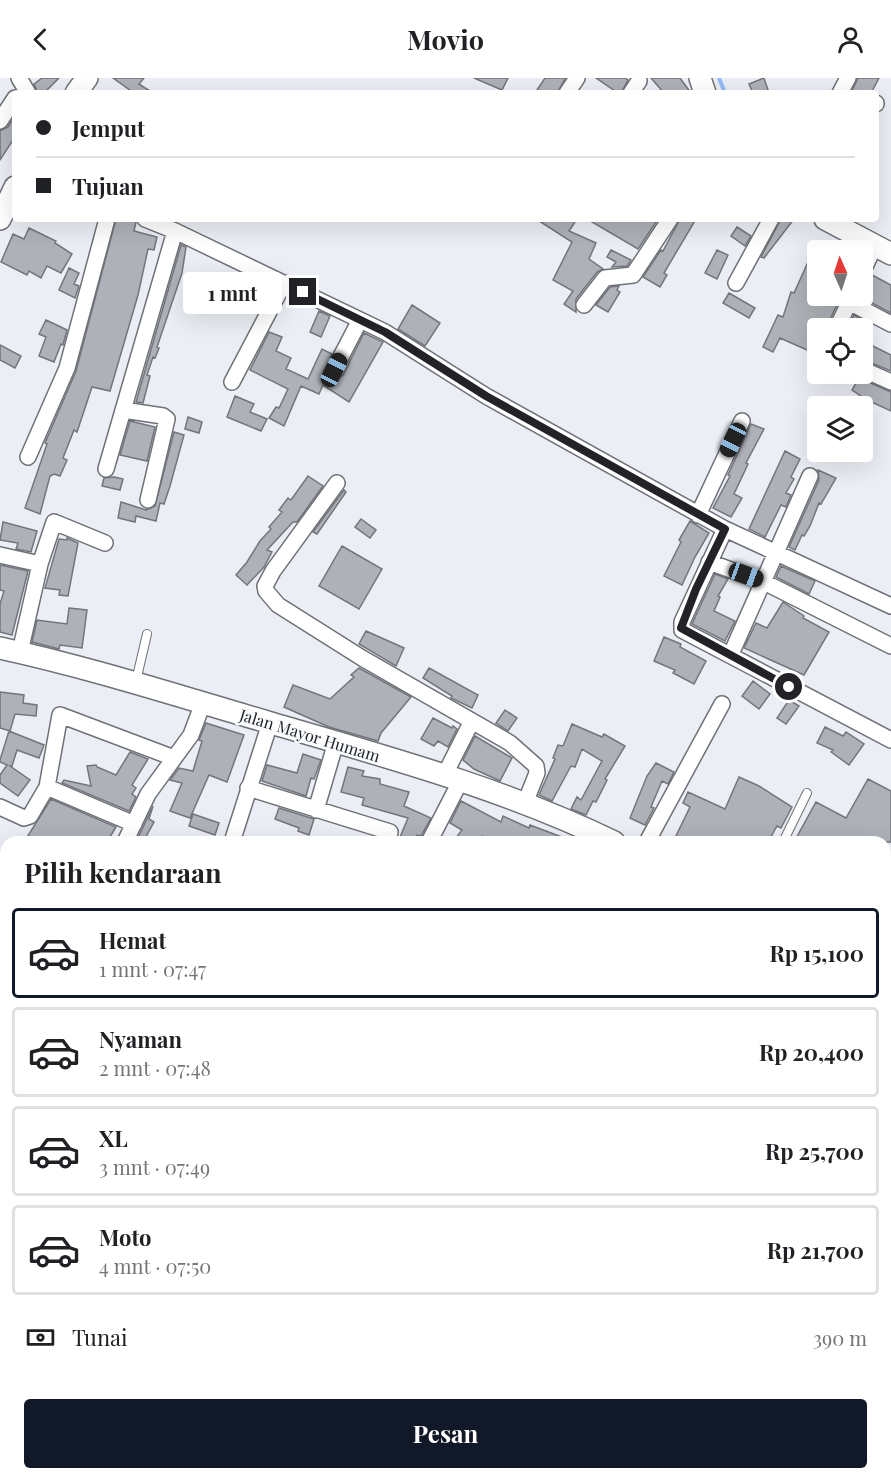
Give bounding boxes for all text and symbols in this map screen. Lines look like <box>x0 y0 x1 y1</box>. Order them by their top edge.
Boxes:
text: Movio <box>407 21 484 57</box>
icon: back <box>24 23 57 56</box>
icon: person <box>834 23 867 56</box>
text: Jemput <box>72 113 145 143</box>
text: Tujuan <box>72 171 144 201</box>
north arrow <box>807 240 873 306</box>
map controls <box>807 240 873 462</box>
callout: 1 mnt <box>183 271 282 313</box>
route end <box>289 278 316 305</box>
text: 1 mnt <box>208 279 257 306</box>
button: locate <box>807 318 873 384</box>
car <box>318 350 350 390</box>
button: layers <box>807 396 873 462</box>
car <box>717 420 749 460</box>
car <box>726 560 766 590</box>
route start <box>775 673 802 700</box>
street label: Jalan Mayor Humam <box>236 703 383 766</box>
text: Pilih kendaraan <box>24 854 222 890</box>
text: Hemat <box>99 925 166 955</box>
icon: car <box>27 926 81 980</box>
text: Rp 15,100 <box>769 938 864 968</box>
text: 1 mnt · 07:47 <box>99 955 206 982</box>
text: Nyaman <box>99 1024 182 1054</box>
icon: car <box>27 1025 81 1079</box>
text: Rp 20,400 <box>759 1037 864 1067</box>
text: 2 mnt · 07:48 <box>99 1054 211 1081</box>
text: XL <box>99 1123 128 1153</box>
icon: car <box>27 1124 81 1178</box>
text: Rp 25,700 <box>765 1136 864 1166</box>
text: 3 mnt · 07:49 <box>99 1153 210 1180</box>
text: Moto <box>99 1222 152 1252</box>
icon: car <box>27 1223 81 1277</box>
text: Rp 21,700 <box>767 1235 864 1265</box>
text: 4 mnt · 07:50 <box>99 1252 211 1279</box>
icon: cash <box>24 1321 57 1354</box>
text: Tunai <box>72 1322 127 1352</box>
text: 390 m <box>813 1324 867 1351</box>
button: Pesan <box>24 1399 867 1468</box>

